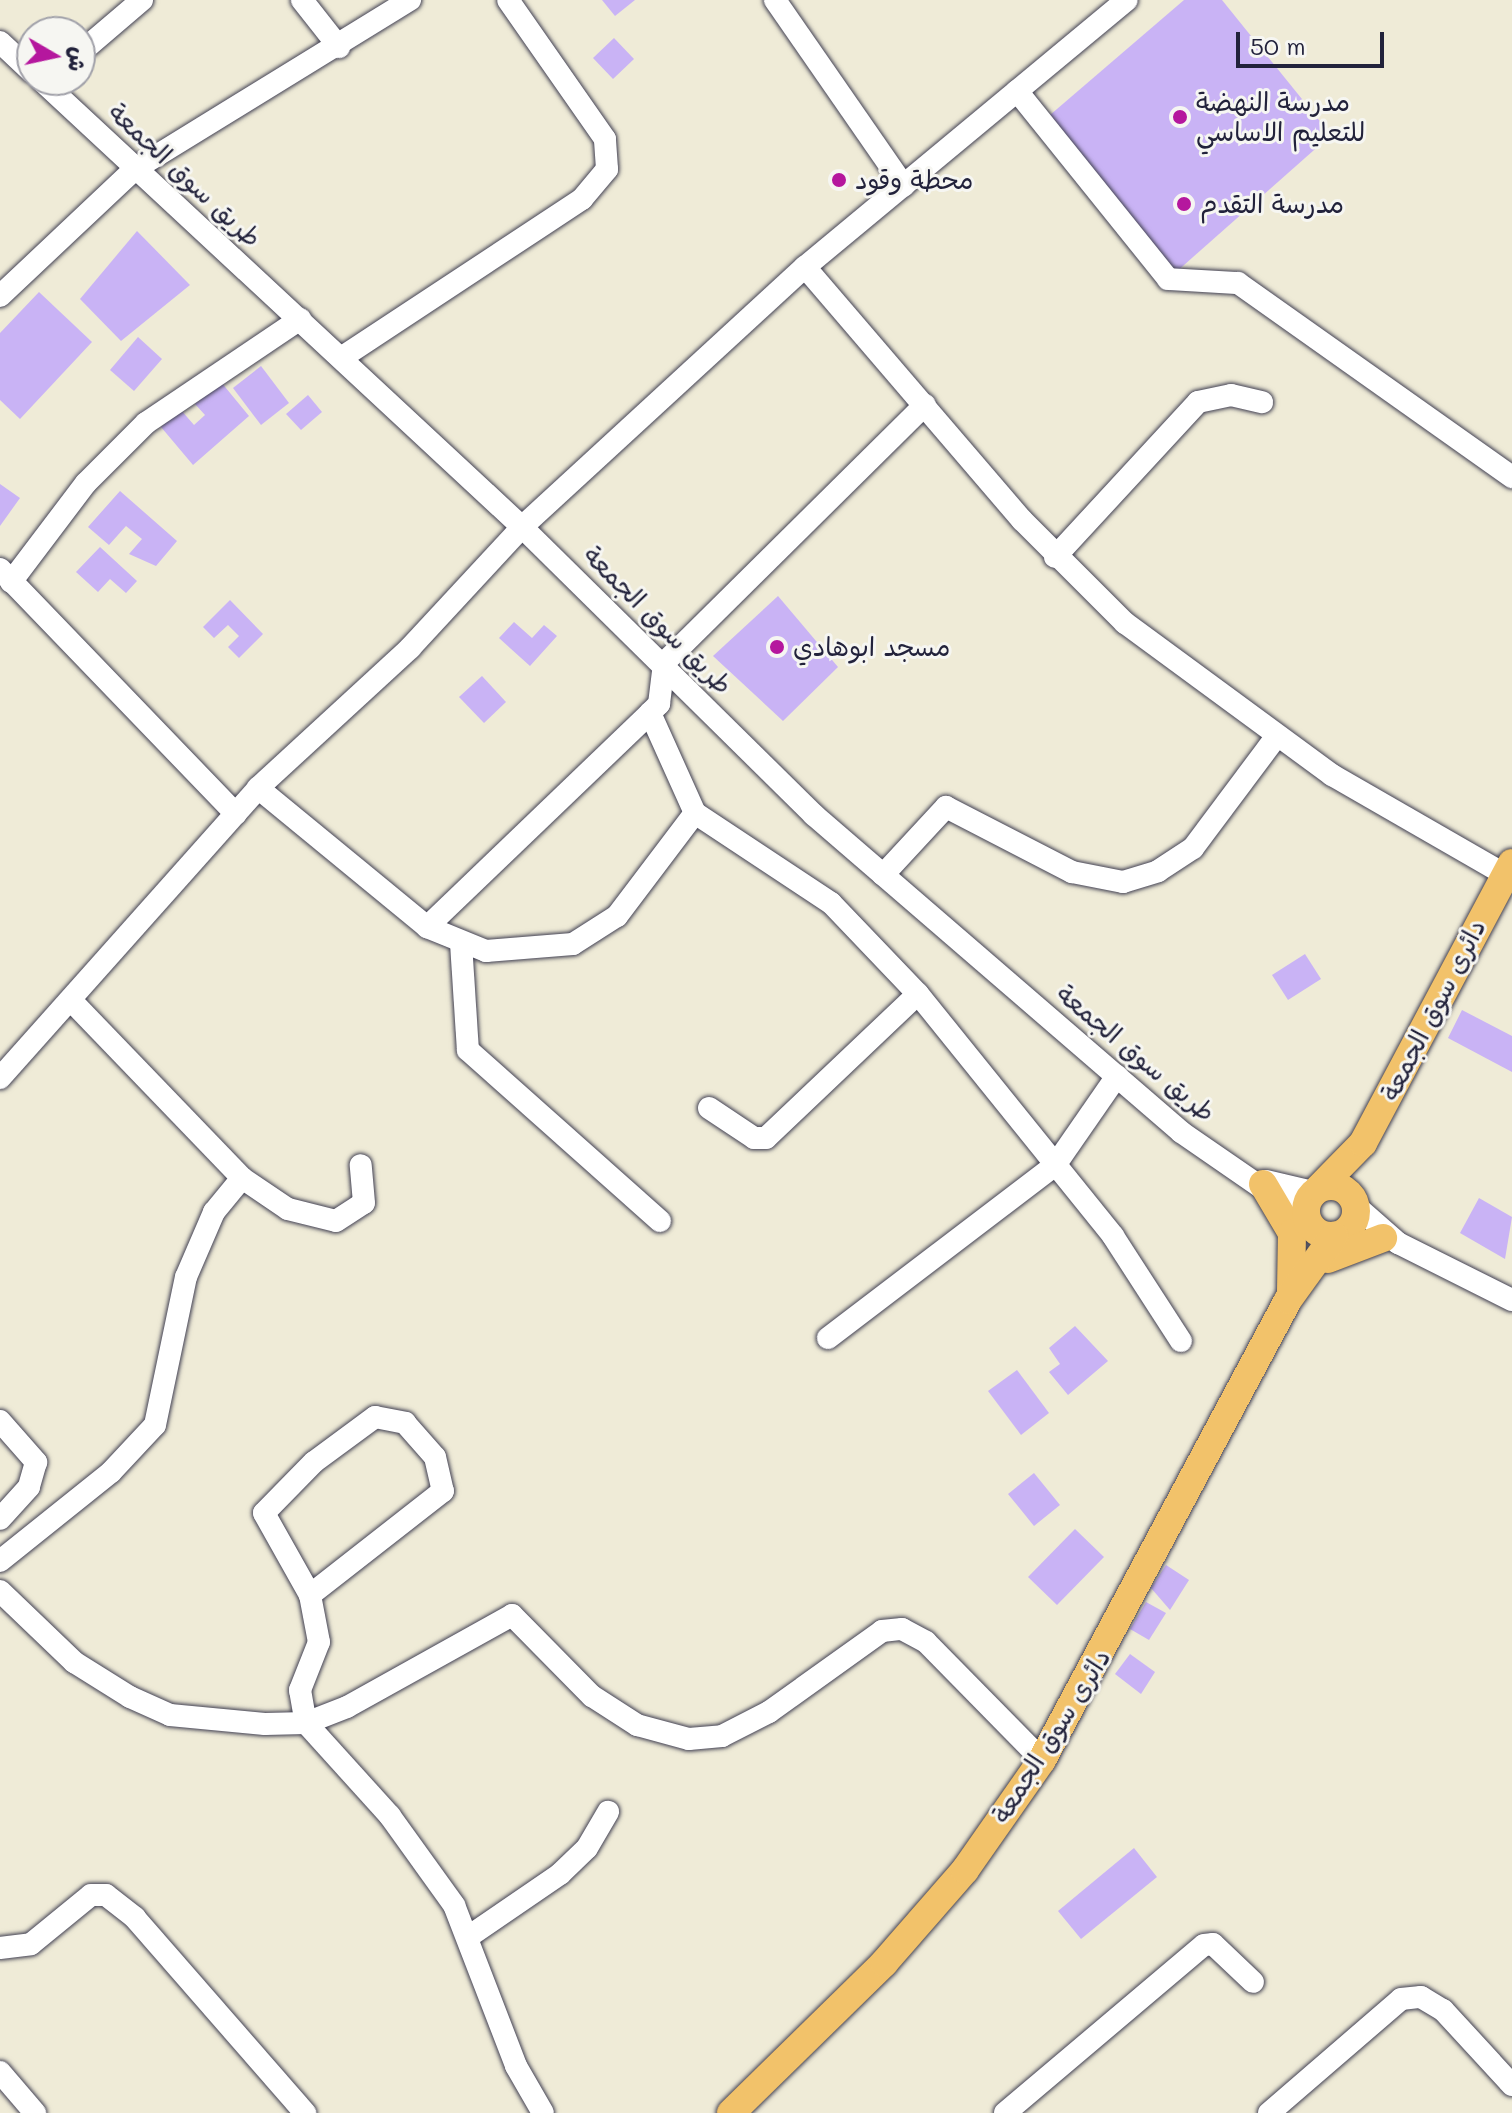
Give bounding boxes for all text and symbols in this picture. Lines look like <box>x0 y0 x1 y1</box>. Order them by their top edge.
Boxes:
north arrow <box>16 16 96 96</box>
scale bar <box>1240 16 1388 66</box>
text: 50 m <box>1250 30 1306 61</box>
text: ش <box>62 45 94 74</box>
place label: مدرسة النهضة للتعليم الاساسي <box>1196 86 1365 148</box>
street label: طريق سوق الجمعة <box>102 96 268 254</box>
marker: مدرسة النهضة للتعليم الاساسي <box>1171 108 1189 126</box>
place label: محطة وقود <box>855 164 973 196</box>
marker: محطة وقود <box>830 171 848 189</box>
place label: مدرسة التقدم <box>1200 188 1344 220</box>
marker: مدرسة التقدم <box>1175 195 1193 213</box>
street label: طريق سوق الجمعة <box>577 539 739 701</box>
place label: مسجد ابوهادي <box>793 631 950 663</box>
marker: مسجد ابوهادي <box>768 638 786 656</box>
street label: دائرى سوق الجمعة <box>1374 914 1492 1106</box>
street label: طريق سوق الجمعة <box>1050 978 1222 1128</box>
street label: دائرى سوق الجمعة <box>985 1643 1117 1829</box>

